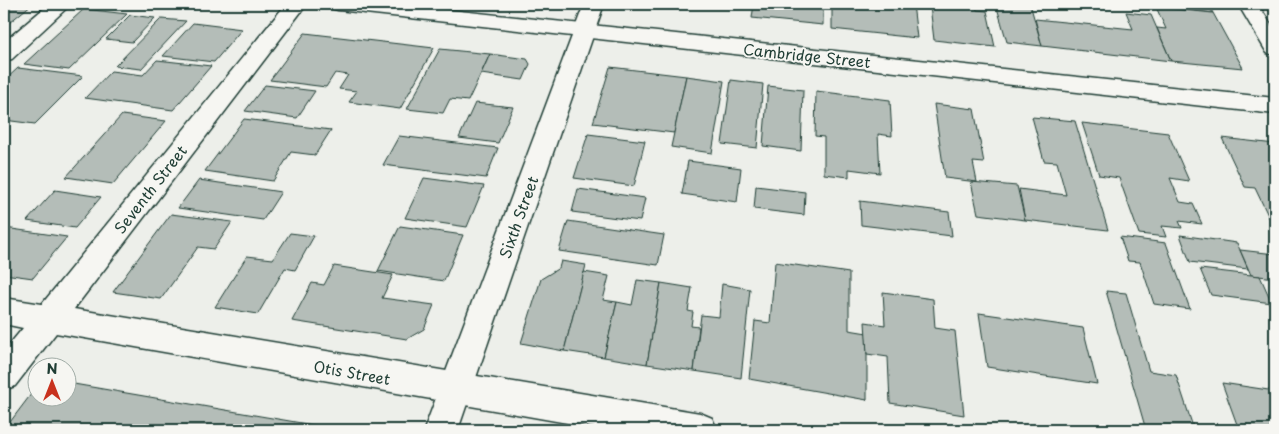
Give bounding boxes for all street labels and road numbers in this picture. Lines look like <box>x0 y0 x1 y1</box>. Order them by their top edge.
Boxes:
street label: Cambridge Street <box>742 37 872 73</box>
street label: Seventh Street <box>108 140 192 238</box>
street label: Sixth Street <box>492 173 544 261</box>
street label: Otis Street <box>312 354 392 390</box>

